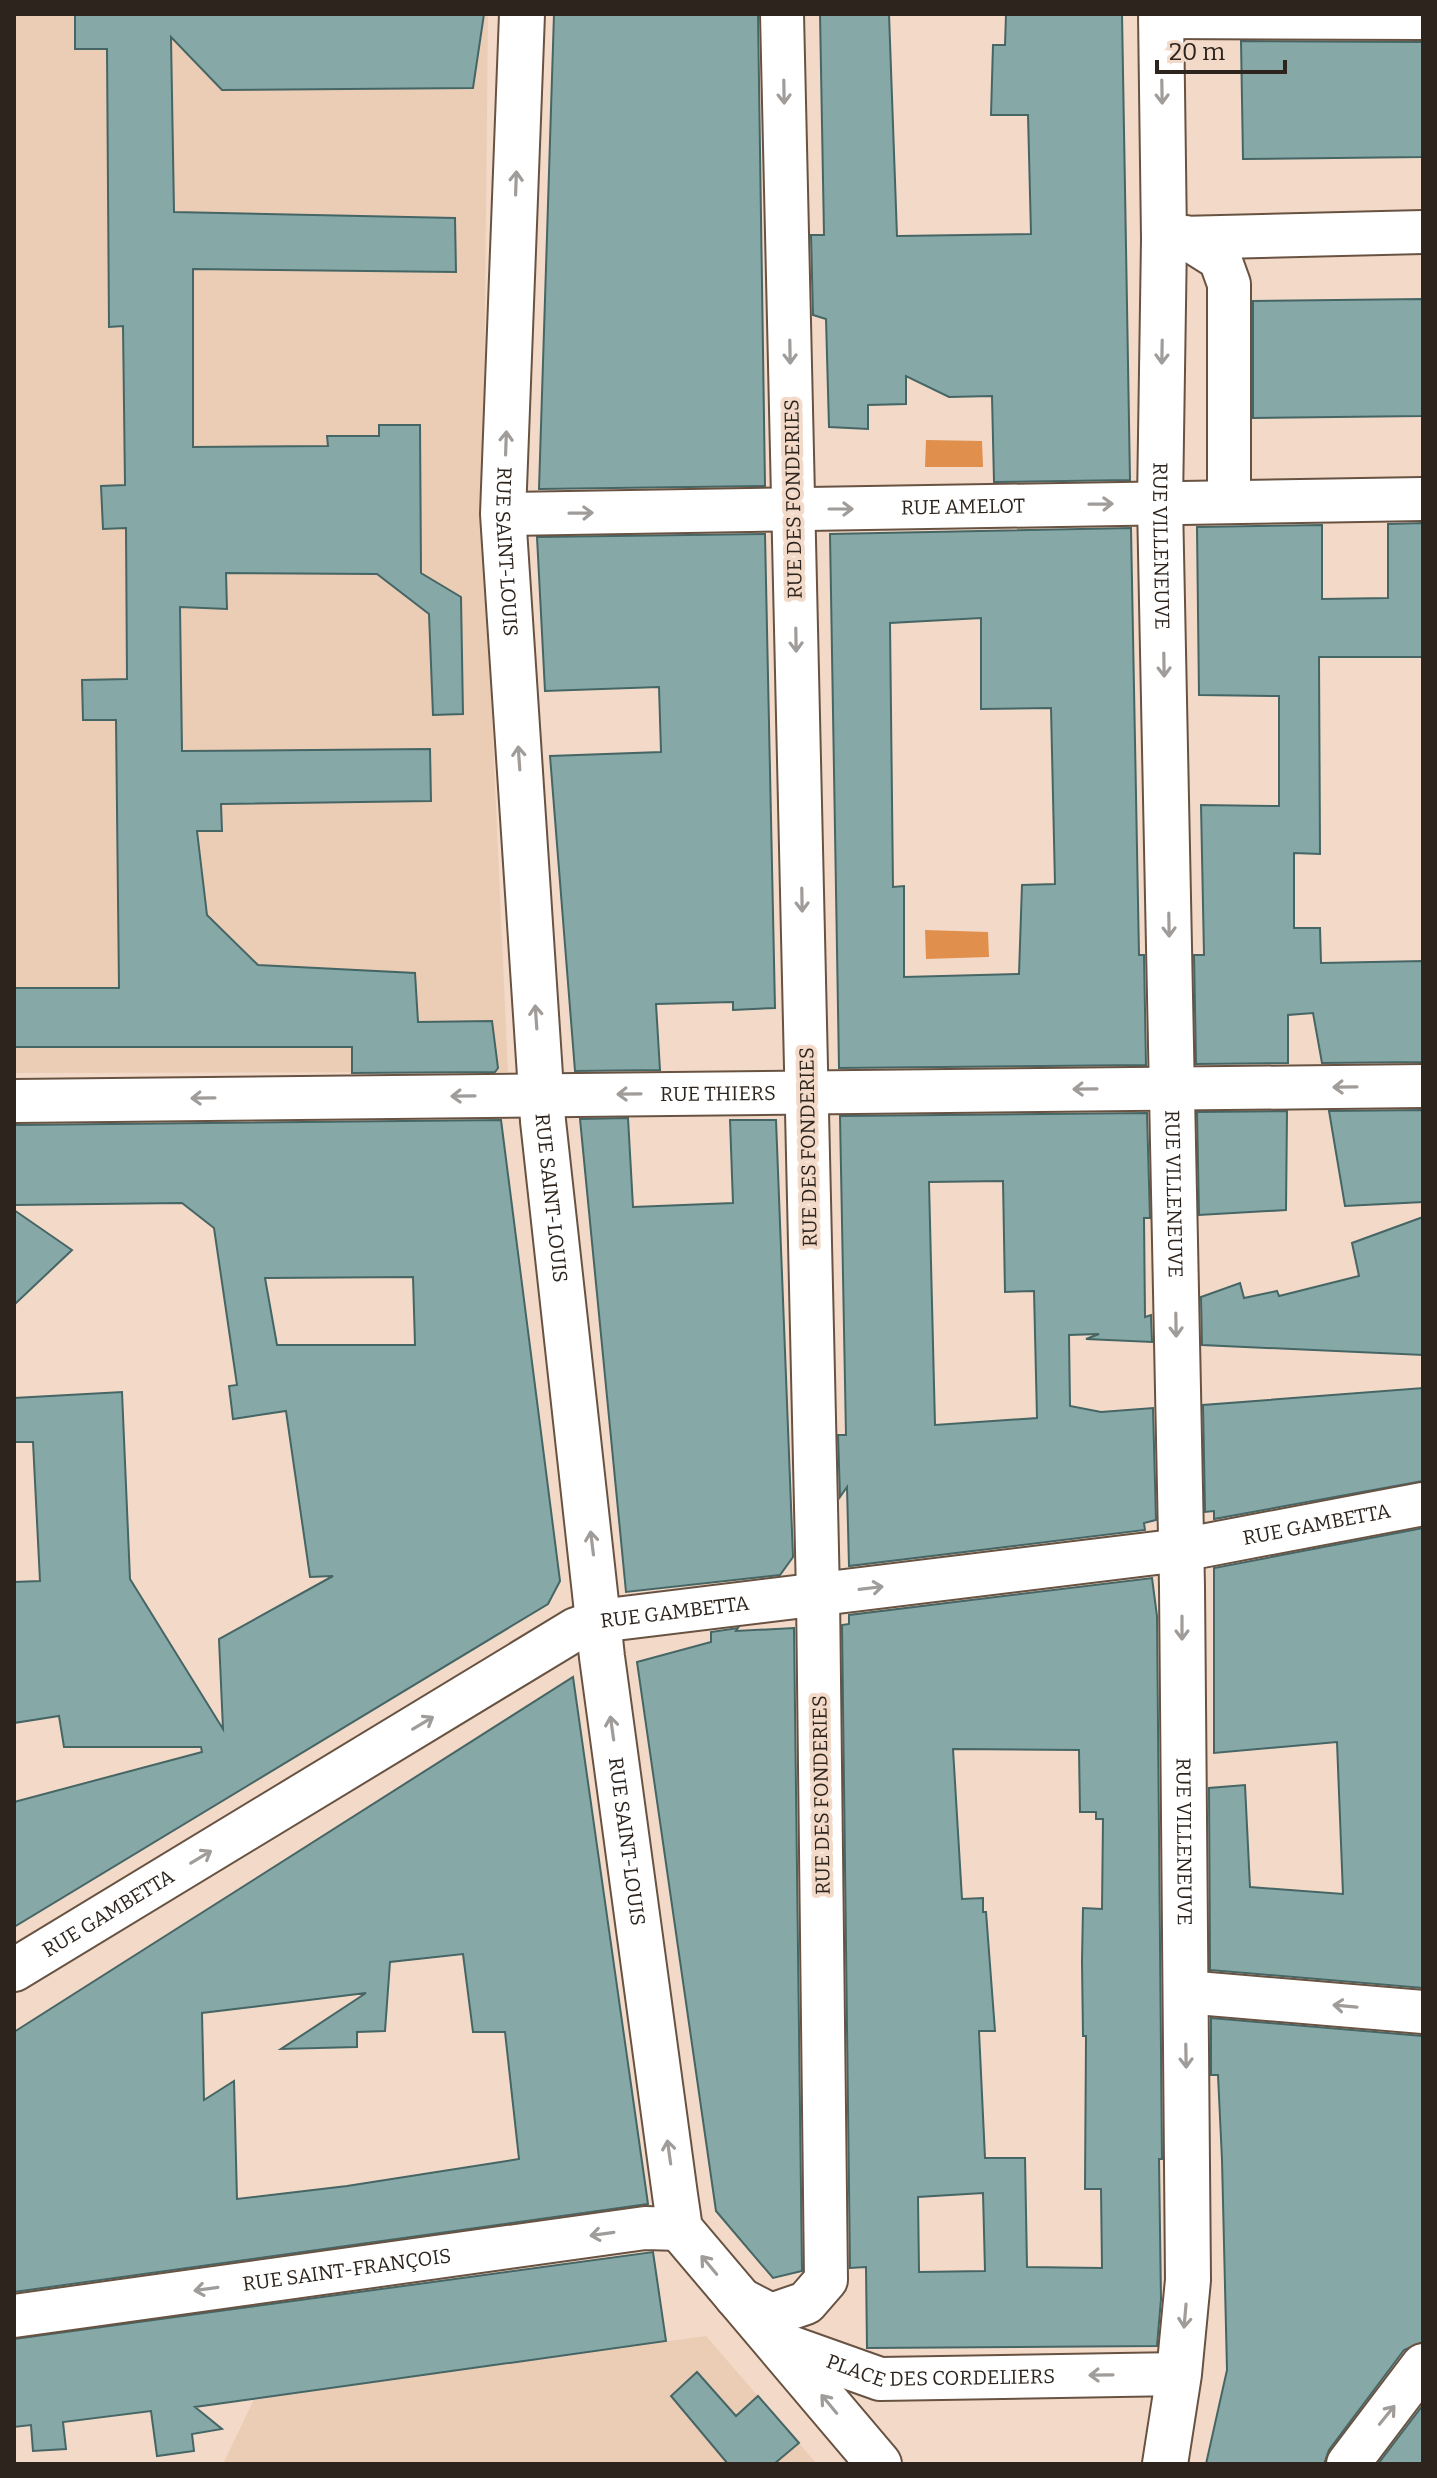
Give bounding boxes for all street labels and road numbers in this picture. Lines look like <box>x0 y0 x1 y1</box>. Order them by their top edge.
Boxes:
street label: RUE DES FONDERIES <box>779 399 807 599</box>
street label: RUE VILLENEUVE <box>1148 462 1175 630</box>
street label: RUE SAINT-LOUIS <box>491 466 523 637</box>
street label: RUE AMELOT <box>901 493 1026 520</box>
street label: RUE DES FONDERIES <box>794 1047 822 1247</box>
street label: RUE THIERS <box>660 1081 776 1106</box>
street label: RUE VILLENEUVE <box>1160 1110 1188 1278</box>
street label: RUE SAINT-LOUIS <box>531 1113 573 1284</box>
street label: RUE GAMBETTA <box>1241 1498 1393 1550</box>
street label: RUE GAMBETTA <box>599 1591 751 1633</box>
street label: RUE DES FONDERIES <box>807 1695 835 1895</box>
street label: RUE SAINT-LOUIS <box>604 1756 650 1927</box>
street label: RUE VILLENEUVE <box>1171 1758 1197 1926</box>
street label: RUE GAMBETTA <box>38 1863 179 1962</box>
street label: RUE SAINT-FRANÇOIS <box>241 2243 453 2296</box>
street label: PLACE DES CORDELIERS <box>823 2349 1055 2392</box>

